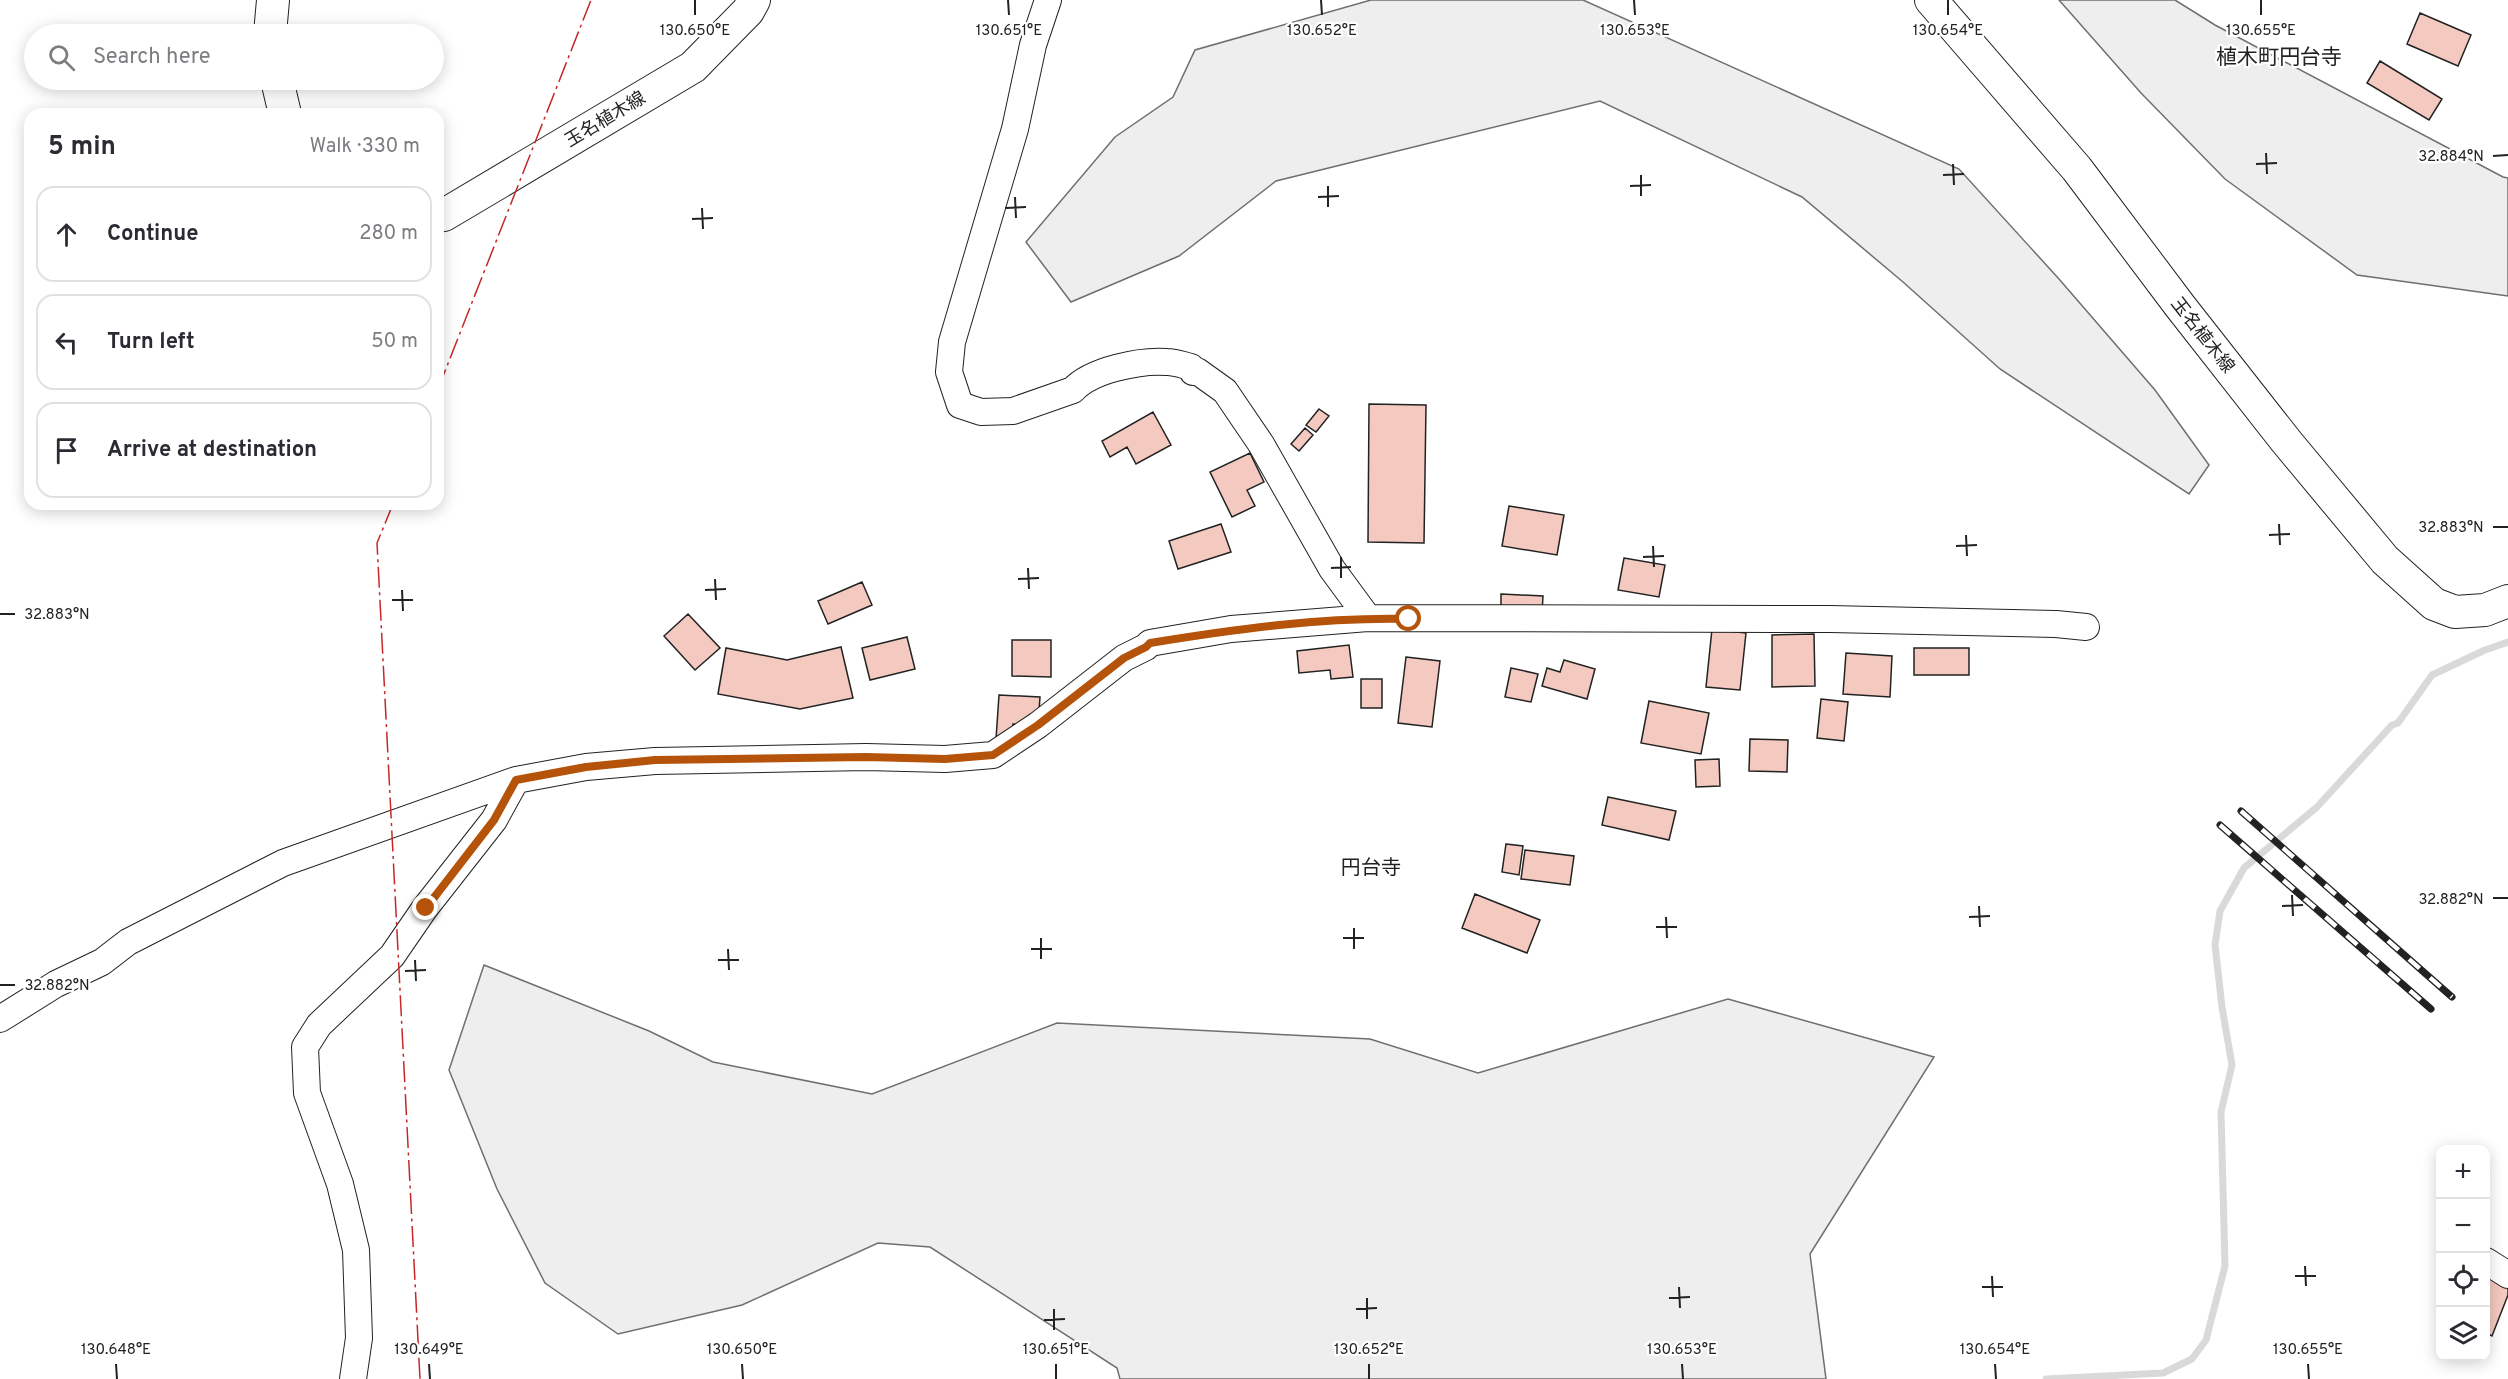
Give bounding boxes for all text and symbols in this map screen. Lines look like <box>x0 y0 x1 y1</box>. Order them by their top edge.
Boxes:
text: 130.650°E <box>660 22 730 41</box>
text: 130.651°E <box>976 22 1042 41</box>
text: 130.652°E <box>1287 22 1357 41</box>
text: 130.653°E <box>1600 22 1670 41</box>
text: 130.654°E <box>1913 22 1983 41</box>
text: 130.655°E <box>2226 22 2296 41</box>
search box <box>24 24 444 90</box>
icon: search <box>45 41 78 74</box>
text: Search here <box>93 44 211 71</box>
district label: 植木町円台寺 <box>2216 45 2342 72</box>
street label: 玉名植木線 <box>561 87 650 153</box>
text: 5 min <box>48 131 116 164</box>
text: Walk · 330 m <box>310 134 420 160</box>
text: 32.884°N <box>2418 148 2484 167</box>
icon: ahead <box>50 218 83 251</box>
text: Continue <box>107 221 198 248</box>
text: 280 m <box>359 221 418 247</box>
street label: 玉名植木線 <box>2165 293 2239 378</box>
icon: left <box>50 326 83 359</box>
text: Turn left <box>107 329 195 356</box>
text: 50 m <box>371 329 418 355</box>
icon: arrive <box>50 434 83 467</box>
text: Arrive at destination <box>107 437 317 464</box>
text: 32.883°N <box>2418 519 2484 538</box>
route start <box>1395 605 1421 631</box>
text: 32.883°N <box>24 606 90 625</box>
district label: 円台寺 <box>1341 856 1401 882</box>
text: 32.882°N <box>2418 891 2484 910</box>
route end <box>412 894 438 920</box>
text: 32.882°N <box>24 977 90 996</box>
map controls <box>2436 1145 2490 1361</box>
button: + <box>2436 1145 2490 1199</box>
button: − <box>2436 1199 2490 1253</box>
button: locate <box>2436 1253 2490 1307</box>
button: layers <box>2436 1307 2490 1361</box>
text: 130.648°E <box>81 1341 151 1360</box>
text: 130.649°E <box>394 1341 464 1360</box>
text: 130.650°E <box>707 1341 777 1360</box>
text: 130.651°E <box>1023 1341 1089 1360</box>
text: 130.652°E <box>1334 1341 1404 1360</box>
text: 130.653°E <box>1647 1341 1717 1360</box>
text: 130.654°E <box>1960 1341 2030 1360</box>
text: 130.655°E <box>2273 1341 2343 1360</box>

